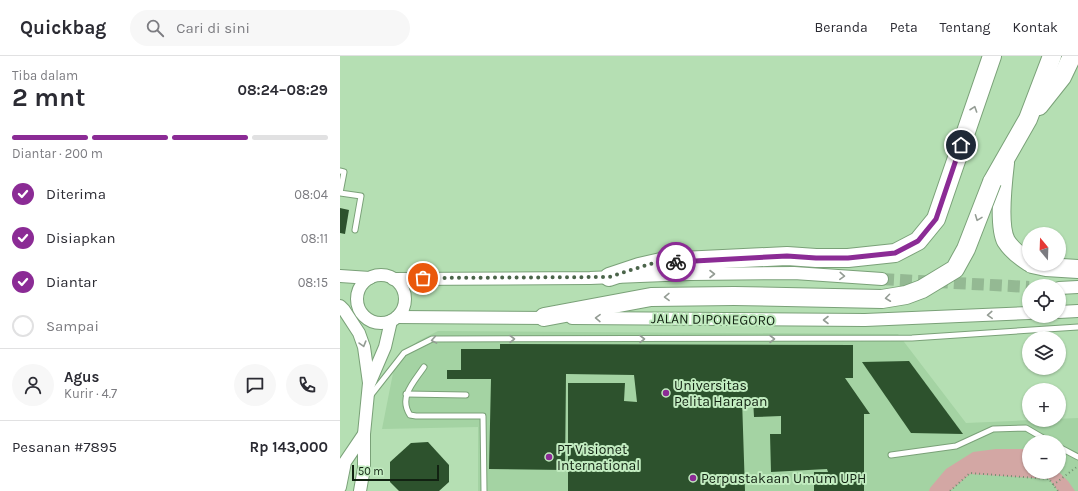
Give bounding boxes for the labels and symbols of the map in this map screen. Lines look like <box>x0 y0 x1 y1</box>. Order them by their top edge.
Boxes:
one-way arrow <box>969 106 977 113</box>
pin <box>944 128 978 162</box>
one-way arrow <box>974 215 982 222</box>
north arrow <box>1022 227 1066 271</box>
courier <box>656 242 696 282</box>
pin <box>406 261 440 295</box>
one-way arrow <box>709 270 715 278</box>
one-way arrow <box>839 272 845 281</box>
one-way arrow <box>664 293 670 301</box>
one-way arrow <box>885 293 891 302</box>
street label: JALAN DIPONEGORO <box>651 310 775 329</box>
one-way arrow <box>987 310 993 319</box>
one-way arrow <box>595 314 601 322</box>
one-way arrow <box>823 316 829 324</box>
one-way arrow <box>431 335 437 344</box>
one-way arrow <box>509 335 515 343</box>
one-way arrow <box>639 335 645 343</box>
one-way arrow <box>769 335 775 343</box>
one-way arrow <box>358 340 367 347</box>
place label: Universitas Pelita Harapan <box>674 377 768 410</box>
marker: Universitas Pelita Harapan <box>661 388 671 398</box>
place label: PT Visionet International <box>557 441 640 474</box>
marker: PT Visionet International <box>544 452 554 462</box>
scale bar <box>352 463 439 482</box>
place label: Perpustakaan Umum UPH <box>701 470 866 487</box>
marker: Perpustakaan Umum UPH <box>688 473 698 483</box>

